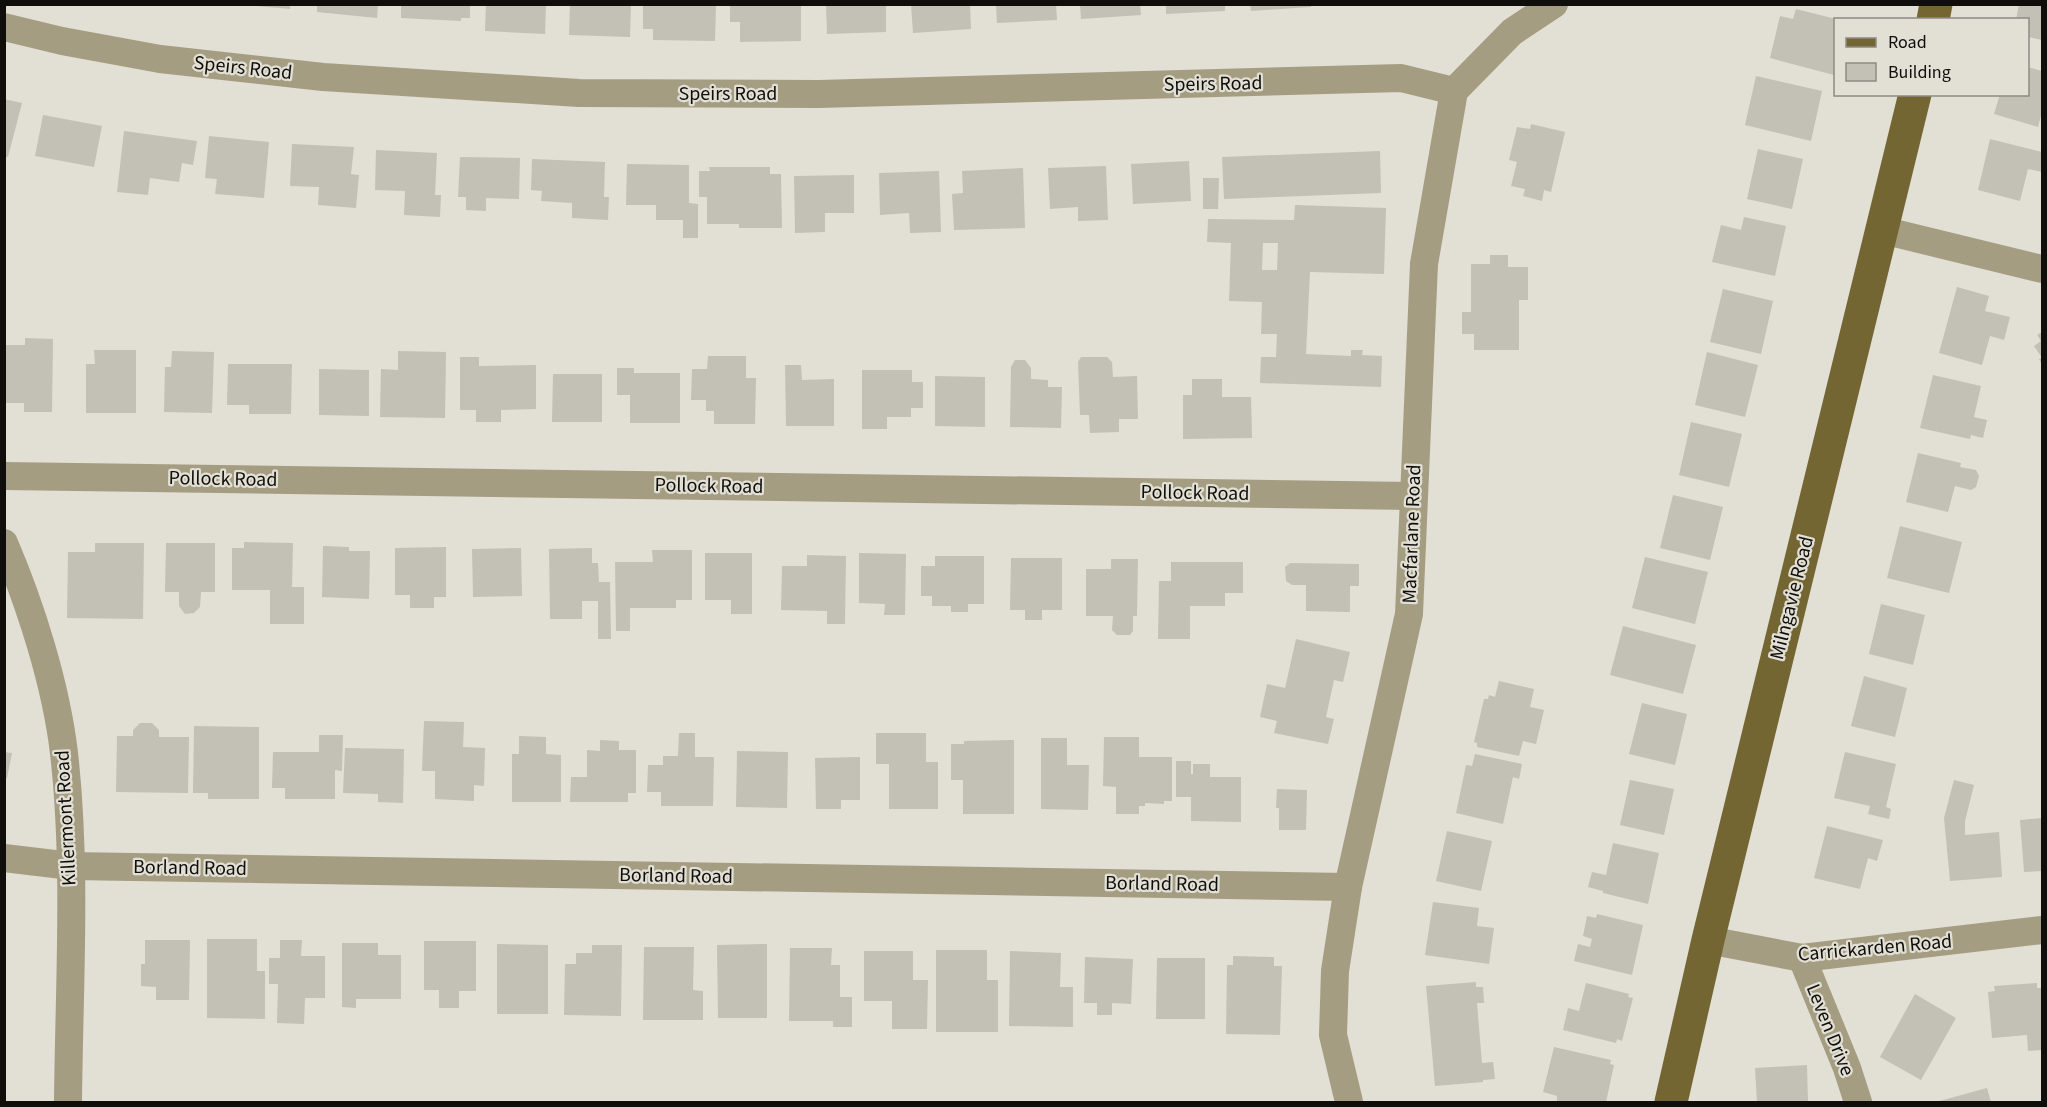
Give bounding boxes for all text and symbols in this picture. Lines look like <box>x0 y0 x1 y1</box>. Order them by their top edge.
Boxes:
legend <box>1834 18 2029 96</box>
text: Road <box>1888 30 1927 55</box>
street label: Speirs Road <box>192 49 294 87</box>
text: Building <box>1888 60 1951 85</box>
street label: Speirs Road <box>1163 69 1263 99</box>
street label: Speirs Road <box>679 80 777 108</box>
street label: Pollock Road <box>168 464 278 494</box>
street label: Macfarlane Road <box>1396 464 1428 604</box>
street label: Pollock Road <box>654 471 764 501</box>
street label: Pollock Road <box>1140 478 1250 508</box>
street label: Milngavie Road <box>1763 533 1821 663</box>
street label: Killermont Road <box>48 750 84 886</box>
street label: Borland Road <box>133 853 247 883</box>
street label: Borland Road <box>619 861 733 891</box>
street label: Borland Road <box>1105 869 1219 899</box>
street label: Carrickarden Road <box>1797 927 1953 969</box>
street label: Leven Drive <box>1799 980 1861 1080</box>

